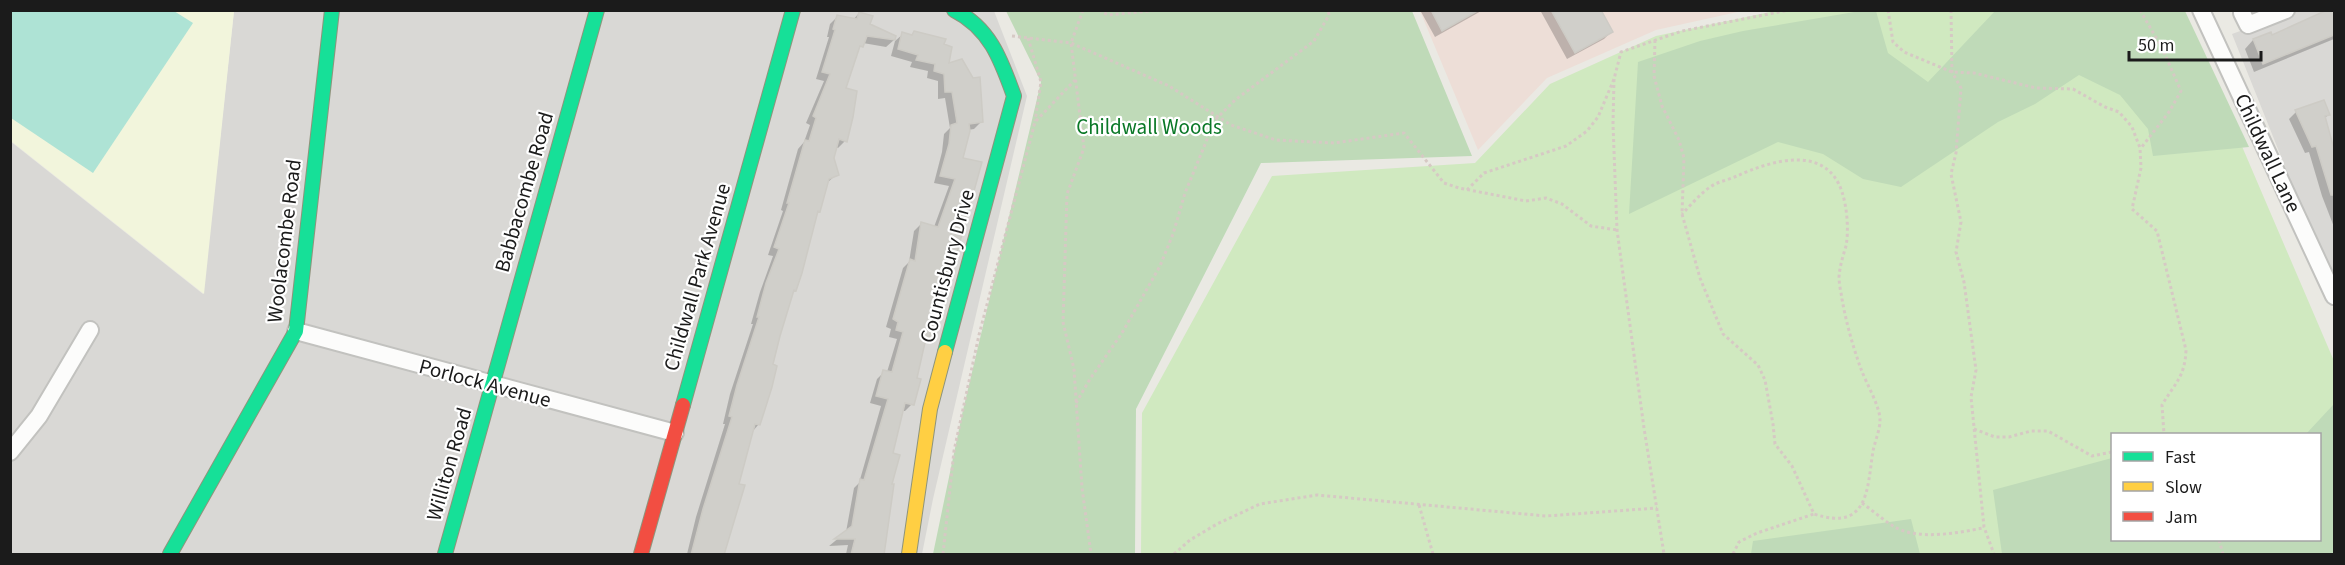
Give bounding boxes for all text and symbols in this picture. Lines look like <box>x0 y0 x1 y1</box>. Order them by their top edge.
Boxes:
scale bar <box>2129 24 2261 62</box>
text: 50 m <box>2138 33 2174 58</box>
street label: Childwall Lane <box>2227 88 2309 218</box>
street label: Babbacombe Road <box>487 108 561 276</box>
park label: Childwall Woods <box>1076 112 1222 142</box>
street label: Woolacombe Road <box>259 158 309 324</box>
street label: Childwall Park Avenue <box>656 180 738 374</box>
street label: Countisbury Drive <box>912 186 982 346</box>
street label: Porlock Avenue <box>416 351 554 415</box>
street label: Williton Road <box>419 404 479 524</box>
legend <box>2111 433 2321 541</box>
text: Fast <box>2165 445 2196 470</box>
text: Slow <box>2165 475 2202 500</box>
text: Jam <box>2165 505 2198 530</box>

